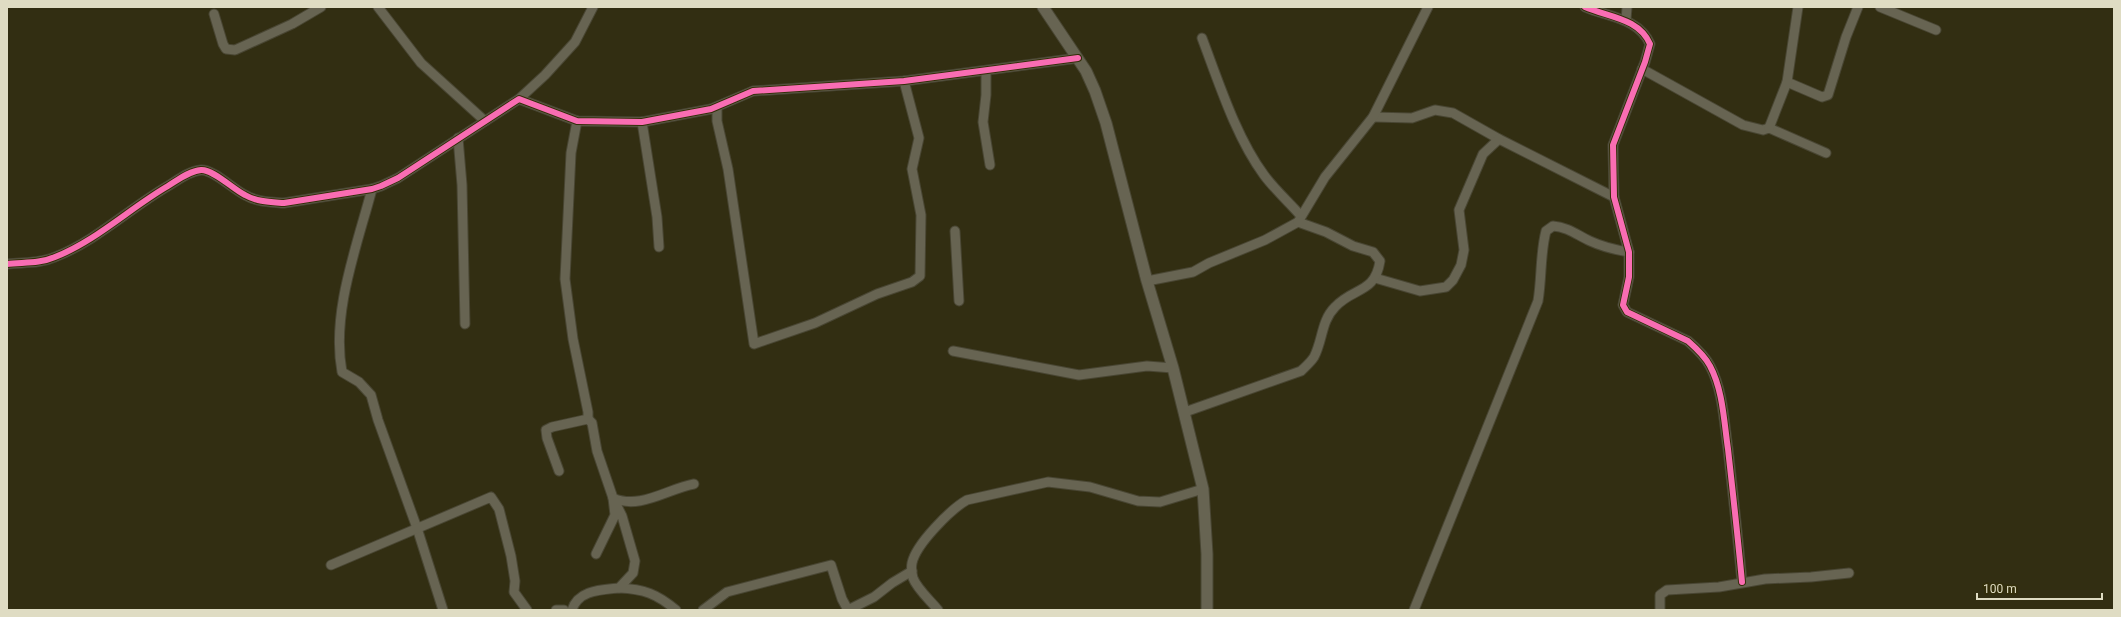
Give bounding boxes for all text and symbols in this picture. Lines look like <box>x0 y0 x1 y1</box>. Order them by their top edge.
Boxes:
scale bar <box>1977 575 2102 601</box>
text: 100 m <box>1983 582 2017 596</box>

